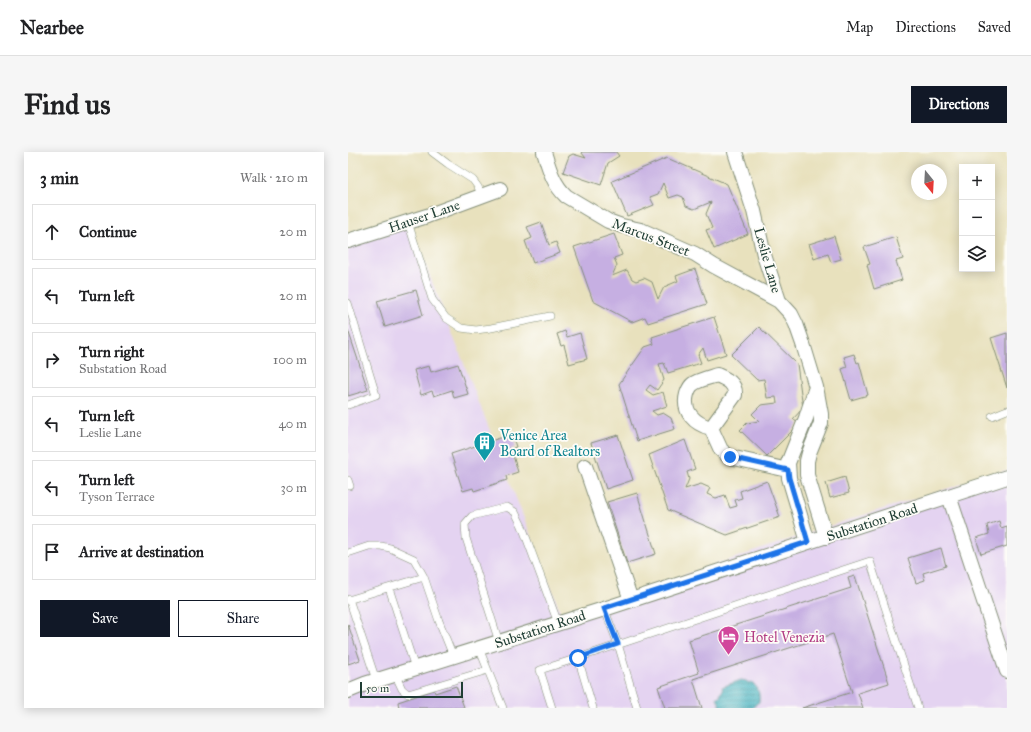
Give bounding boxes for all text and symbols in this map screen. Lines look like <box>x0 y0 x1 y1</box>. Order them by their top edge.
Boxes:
text: Nearbee <box>20 16 84 39</box>
text: Map <box>846 19 873 36</box>
text: Directions <box>895 19 956 36</box>
text: Saved <box>978 19 1011 36</box>
button: Directions <box>911 86 1007 123</box>
text: Find us <box>24 87 110 122</box>
north arrow <box>911 164 947 200</box>
map controls <box>959 164 995 272</box>
button: + <box>959 164 995 200</box>
text: 3 min <box>40 168 79 189</box>
text: Walk · 210 m <box>240 170 308 186</box>
street label: Hauser Lane <box>386 196 462 237</box>
button: − <box>959 200 995 236</box>
street label: Marcus Street <box>610 215 692 260</box>
icon: ahead <box>41 221 63 243</box>
text: Continue <box>79 223 137 241</box>
text: 20 m <box>279 224 307 240</box>
street label: Leslie Lane <box>750 225 785 295</box>
button: layers <box>959 236 995 272</box>
icon: left <box>41 285 63 307</box>
text: Turn left <box>79 287 135 305</box>
text: 20 m <box>279 288 307 304</box>
text: Turn right <box>79 343 144 361</box>
icon: right <box>41 349 63 371</box>
text: 100 m <box>273 352 307 368</box>
text: Substation Road <box>79 361 167 377</box>
text: Turn left <box>79 407 135 425</box>
icon: left <box>41 413 63 435</box>
text: 40 m <box>278 416 307 432</box>
text: Leslie Lane <box>79 425 142 441</box>
place label: Venice Area Board of Realtors <box>499 427 600 460</box>
building icon: Venice Area Board of Realtors <box>472 430 498 463</box>
route end <box>721 448 739 466</box>
text: Turn left <box>79 471 135 489</box>
icon: left <box>41 477 63 499</box>
text: 30 m <box>281 480 307 496</box>
text: Tyson Terrace <box>79 489 155 505</box>
street label: Substation Road <box>825 500 920 545</box>
icon: arrive <box>41 541 63 563</box>
text: Arrive at destination <box>79 543 204 561</box>
button: Save <box>40 600 170 637</box>
button: Share <box>178 600 308 637</box>
street label: Substation Road <box>493 607 588 652</box>
hotel icon: Hotel Venezia <box>716 624 742 657</box>
place label: Hotel Venezia <box>744 629 825 646</box>
route start <box>569 649 587 667</box>
scale bar <box>360 680 463 699</box>
text: 50 m <box>366 682 389 695</box>

